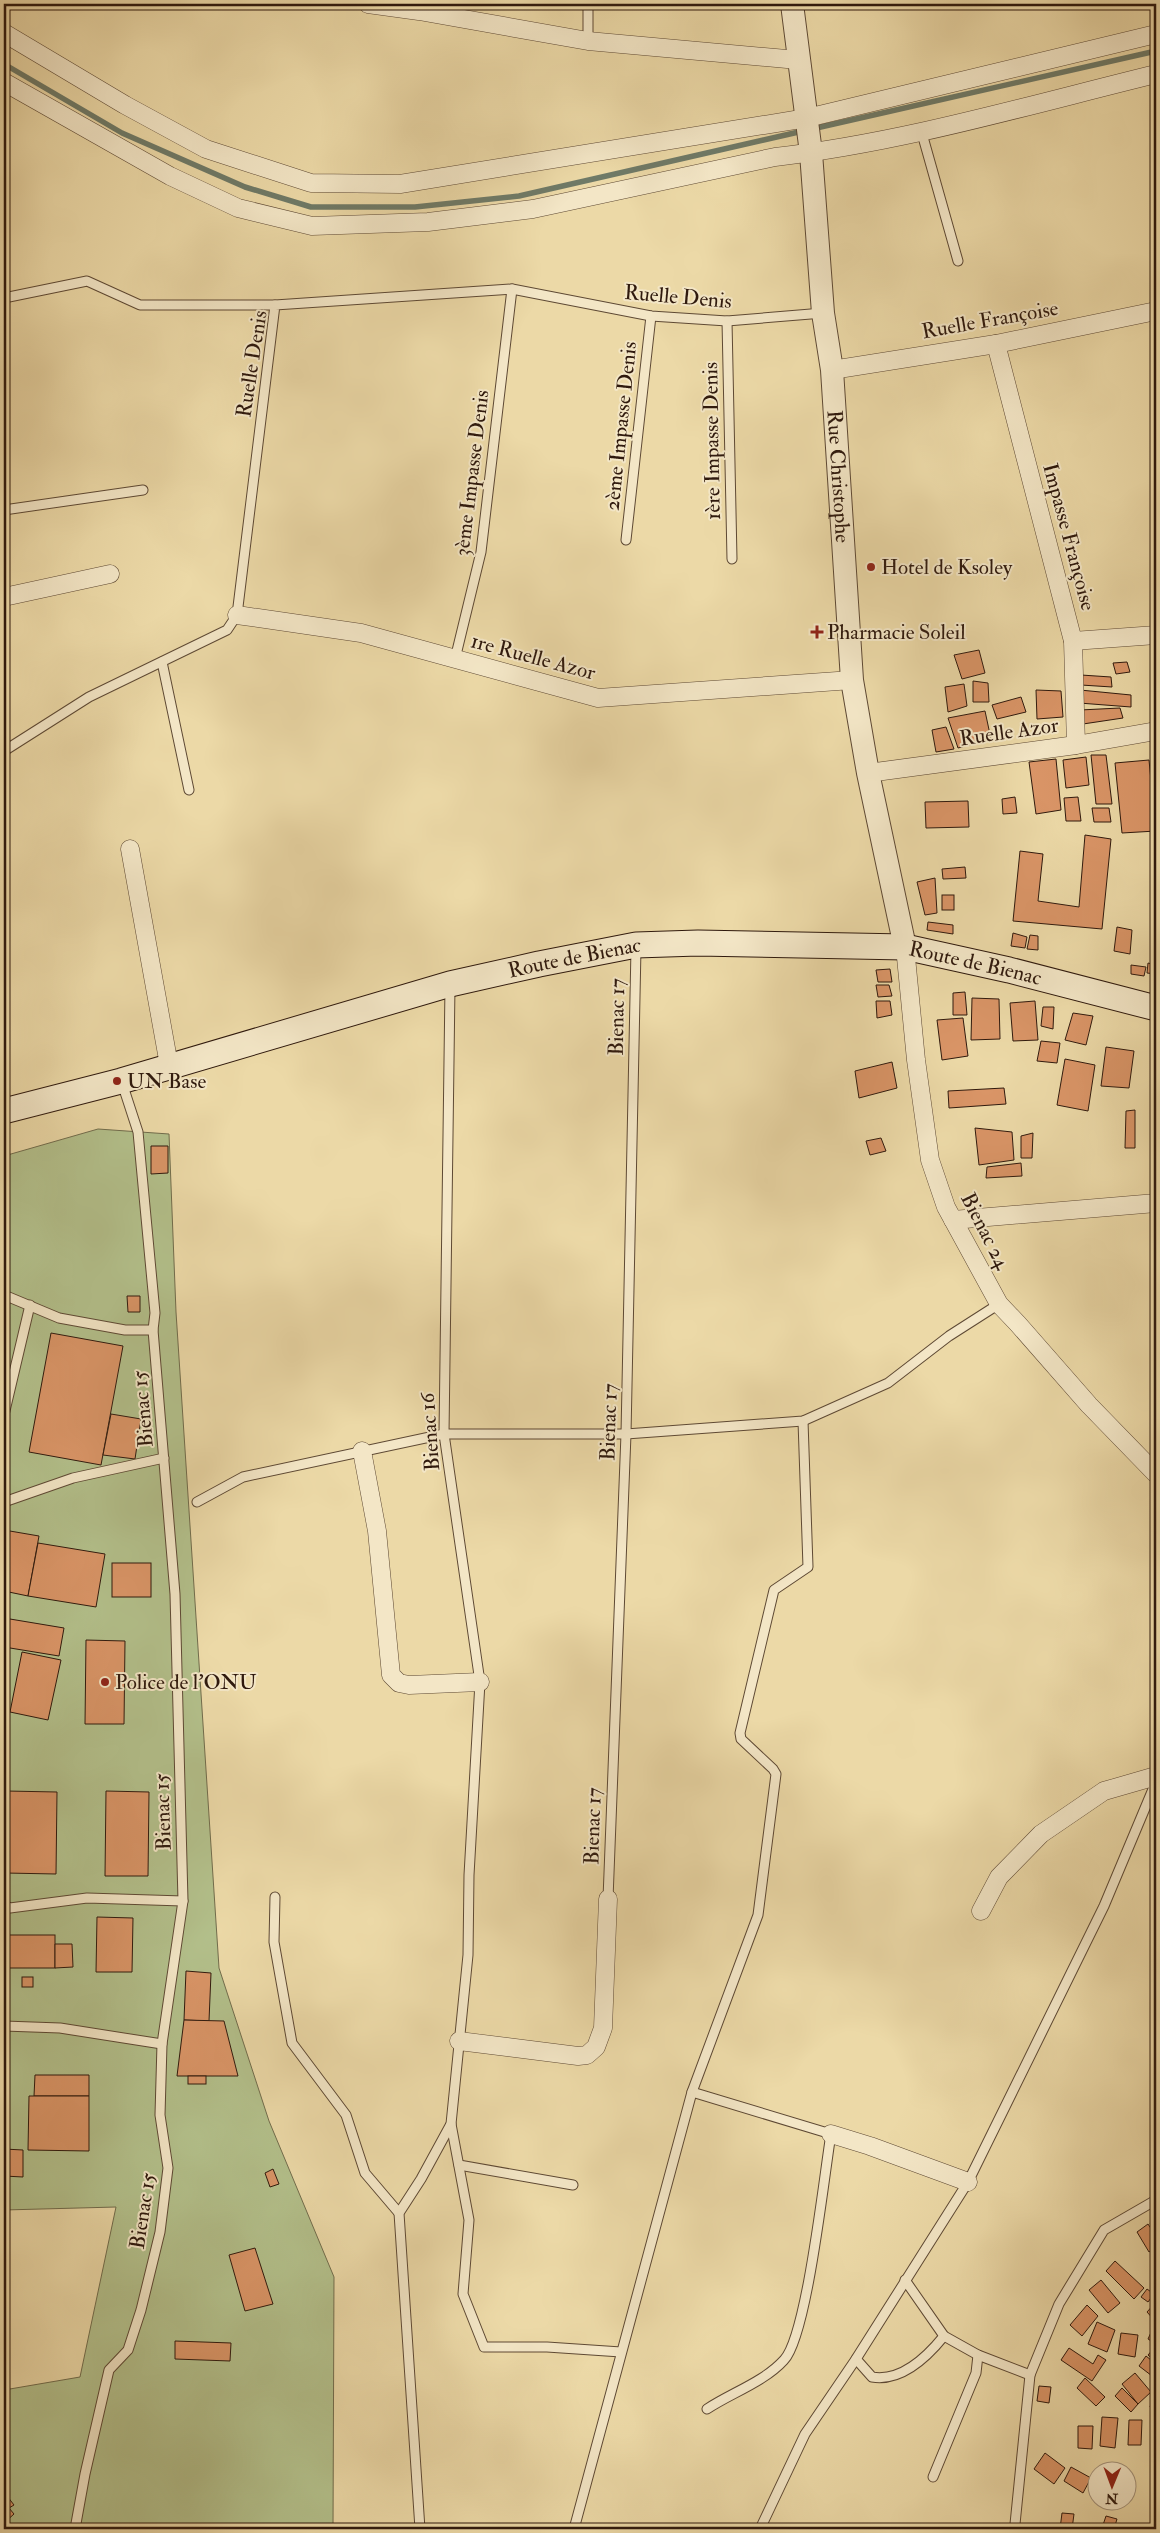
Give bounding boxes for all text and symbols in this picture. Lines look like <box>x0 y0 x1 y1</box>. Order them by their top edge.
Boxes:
street label: Ruelle Denis <box>623 279 733 315</box>
street label: Ruelle Françoise <box>920 295 1061 345</box>
street label: Ruelle Denis <box>230 309 274 419</box>
street label: 2ème Impasse Denis <box>599 340 643 512</box>
street label: 1ère Impasse Denis <box>697 362 727 520</box>
street label: 3ème Impasse Denis <box>448 388 496 558</box>
street label: Rue Christophe <box>821 409 857 544</box>
street label: Impasse Françoise <box>1036 460 1102 614</box>
place label: Hotel de Ksoley <box>881 554 1013 581</box>
marker: Hotel de Ksoley <box>865 561 877 573</box>
place label: Pharmacie Soleil <box>827 619 966 646</box>
marker: Pharmacie Soleil <box>811 626 823 638</box>
street label: 1re Ruelle Azor <box>468 627 599 687</box>
street label: Ruelle Azor <box>958 712 1060 752</box>
street label: Route de Bienac <box>505 931 642 984</box>
street label: Route de Bienac <box>906 935 1045 992</box>
street label: Bienac 17 <box>603 978 631 1056</box>
place label: UN Base <box>127 1068 206 1095</box>
marker: UN Base <box>111 1075 123 1087</box>
street label: Bienac 24 <box>954 1188 1016 1275</box>
street label: Bienac 15 <box>126 1369 160 1449</box>
street label: Bienac 17 <box>594 1382 624 1461</box>
street label: Bienac 16 <box>414 1391 446 1472</box>
place label: Police de l'ONU <box>115 1669 257 1696</box>
marker: Police de l'ONU <box>99 1676 111 1688</box>
street label: Bienac 15 <box>148 1772 178 1851</box>
street label: Bienac 17 <box>578 1786 608 1865</box>
street label: Bienac 15 <box>124 2170 162 2251</box>
north arrow <box>1088 2460 1138 2510</box>
text: N <box>1105 2490 1119 2507</box>

